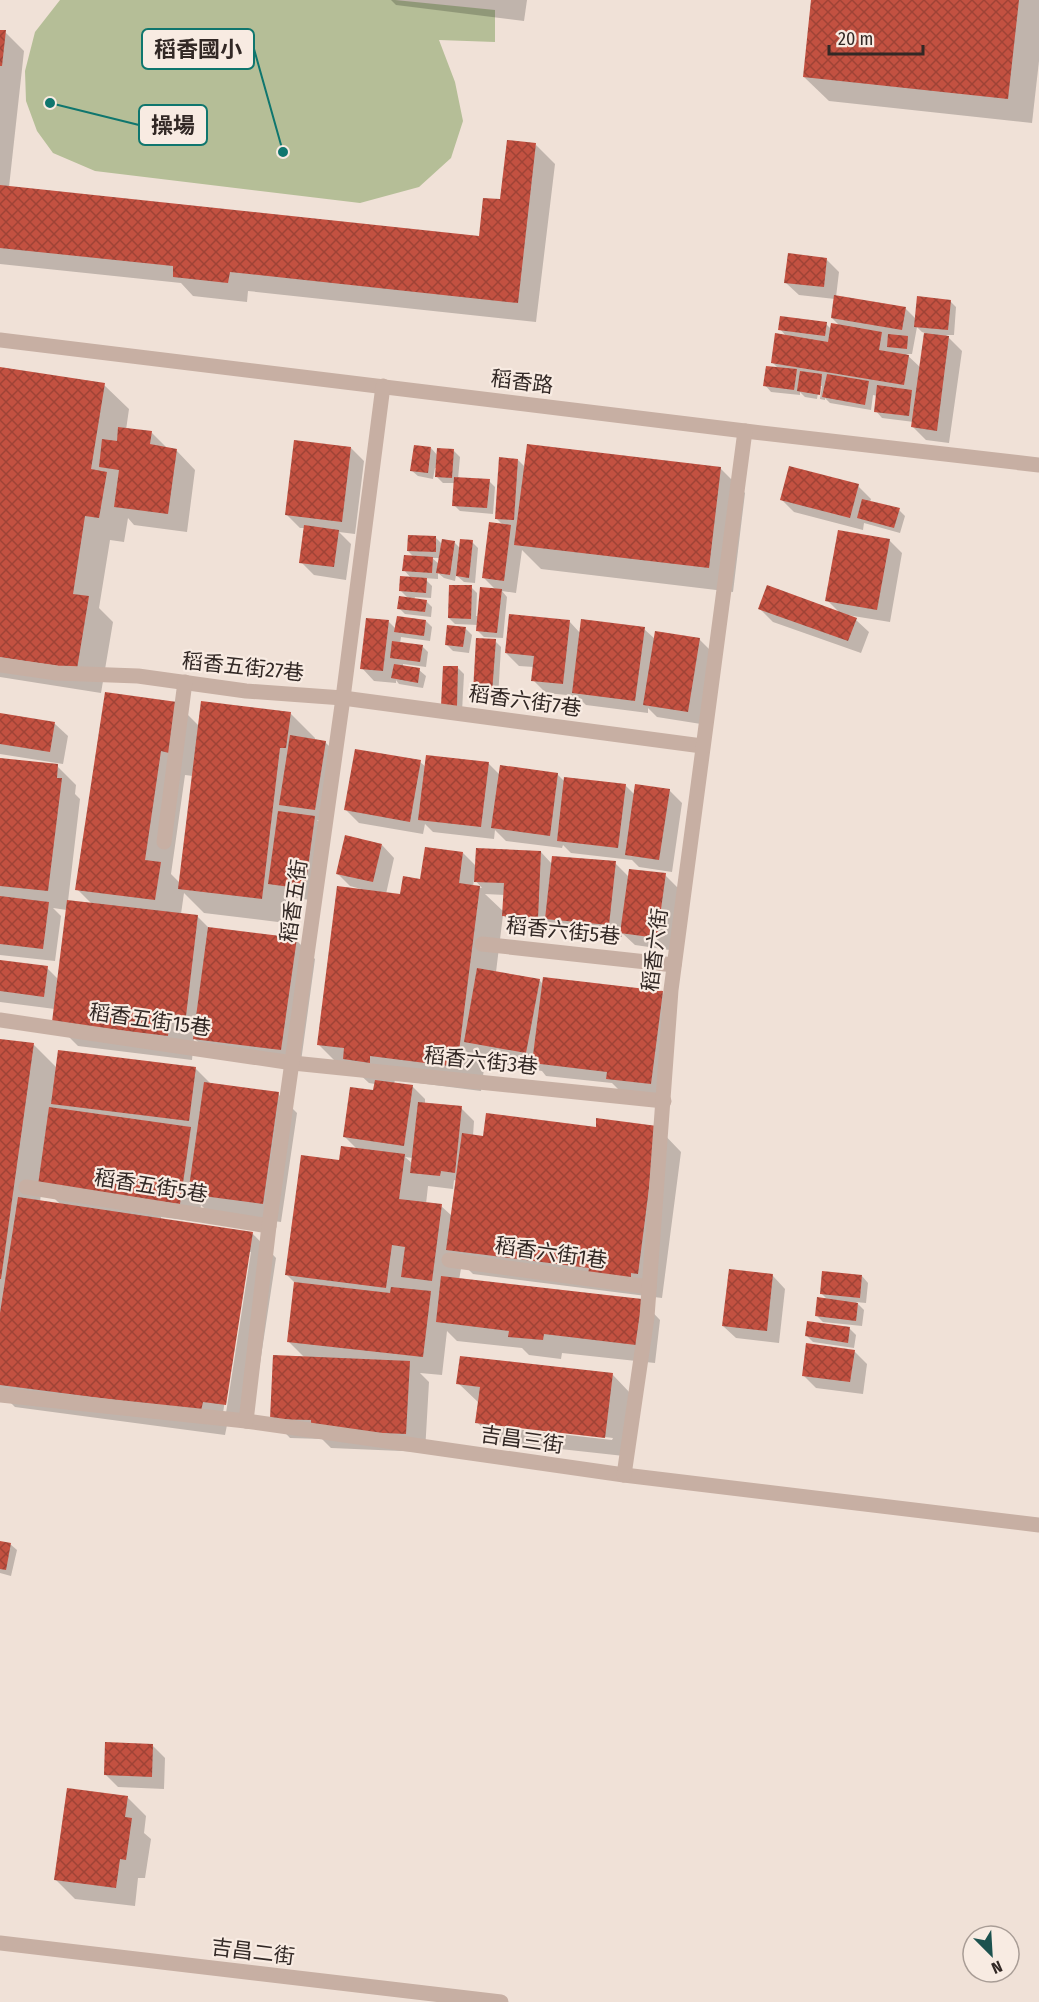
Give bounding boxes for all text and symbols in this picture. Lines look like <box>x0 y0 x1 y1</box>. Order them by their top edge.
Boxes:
scale bar <box>829 18 924 56</box>
text: 20 m <box>838 28 873 50</box>
callout: 稻香國小 <box>142 29 254 69</box>
text: 稻香國小 <box>154 36 242 63</box>
callout: 操場 <box>139 105 207 145</box>
text: 操場 <box>151 112 195 139</box>
street label: 稻香路 <box>489 365 555 399</box>
street label: 稻香五街27巷 <box>181 648 305 686</box>
street label: 稻香六街7巷 <box>467 680 583 722</box>
street label: 稻香五街 <box>275 858 313 944</box>
street label: 稻香六街 <box>637 907 673 993</box>
street label: 稻香六街5巷 <box>505 912 621 950</box>
street label: 稻香五街15巷 <box>87 999 213 1041</box>
street label: 稻香六街3巷 <box>423 1042 539 1080</box>
street label: 稻香五街5巷 <box>92 1164 210 1208</box>
street label: 稻香六街1巷 <box>493 1232 609 1274</box>
street label: 吉昌三街 <box>479 1421 565 1459</box>
north arrow <box>961 1924 1021 1984</box>
street label: 吉昌二街 <box>210 1934 296 1970</box>
text: N <box>989 1957 1005 1978</box>

